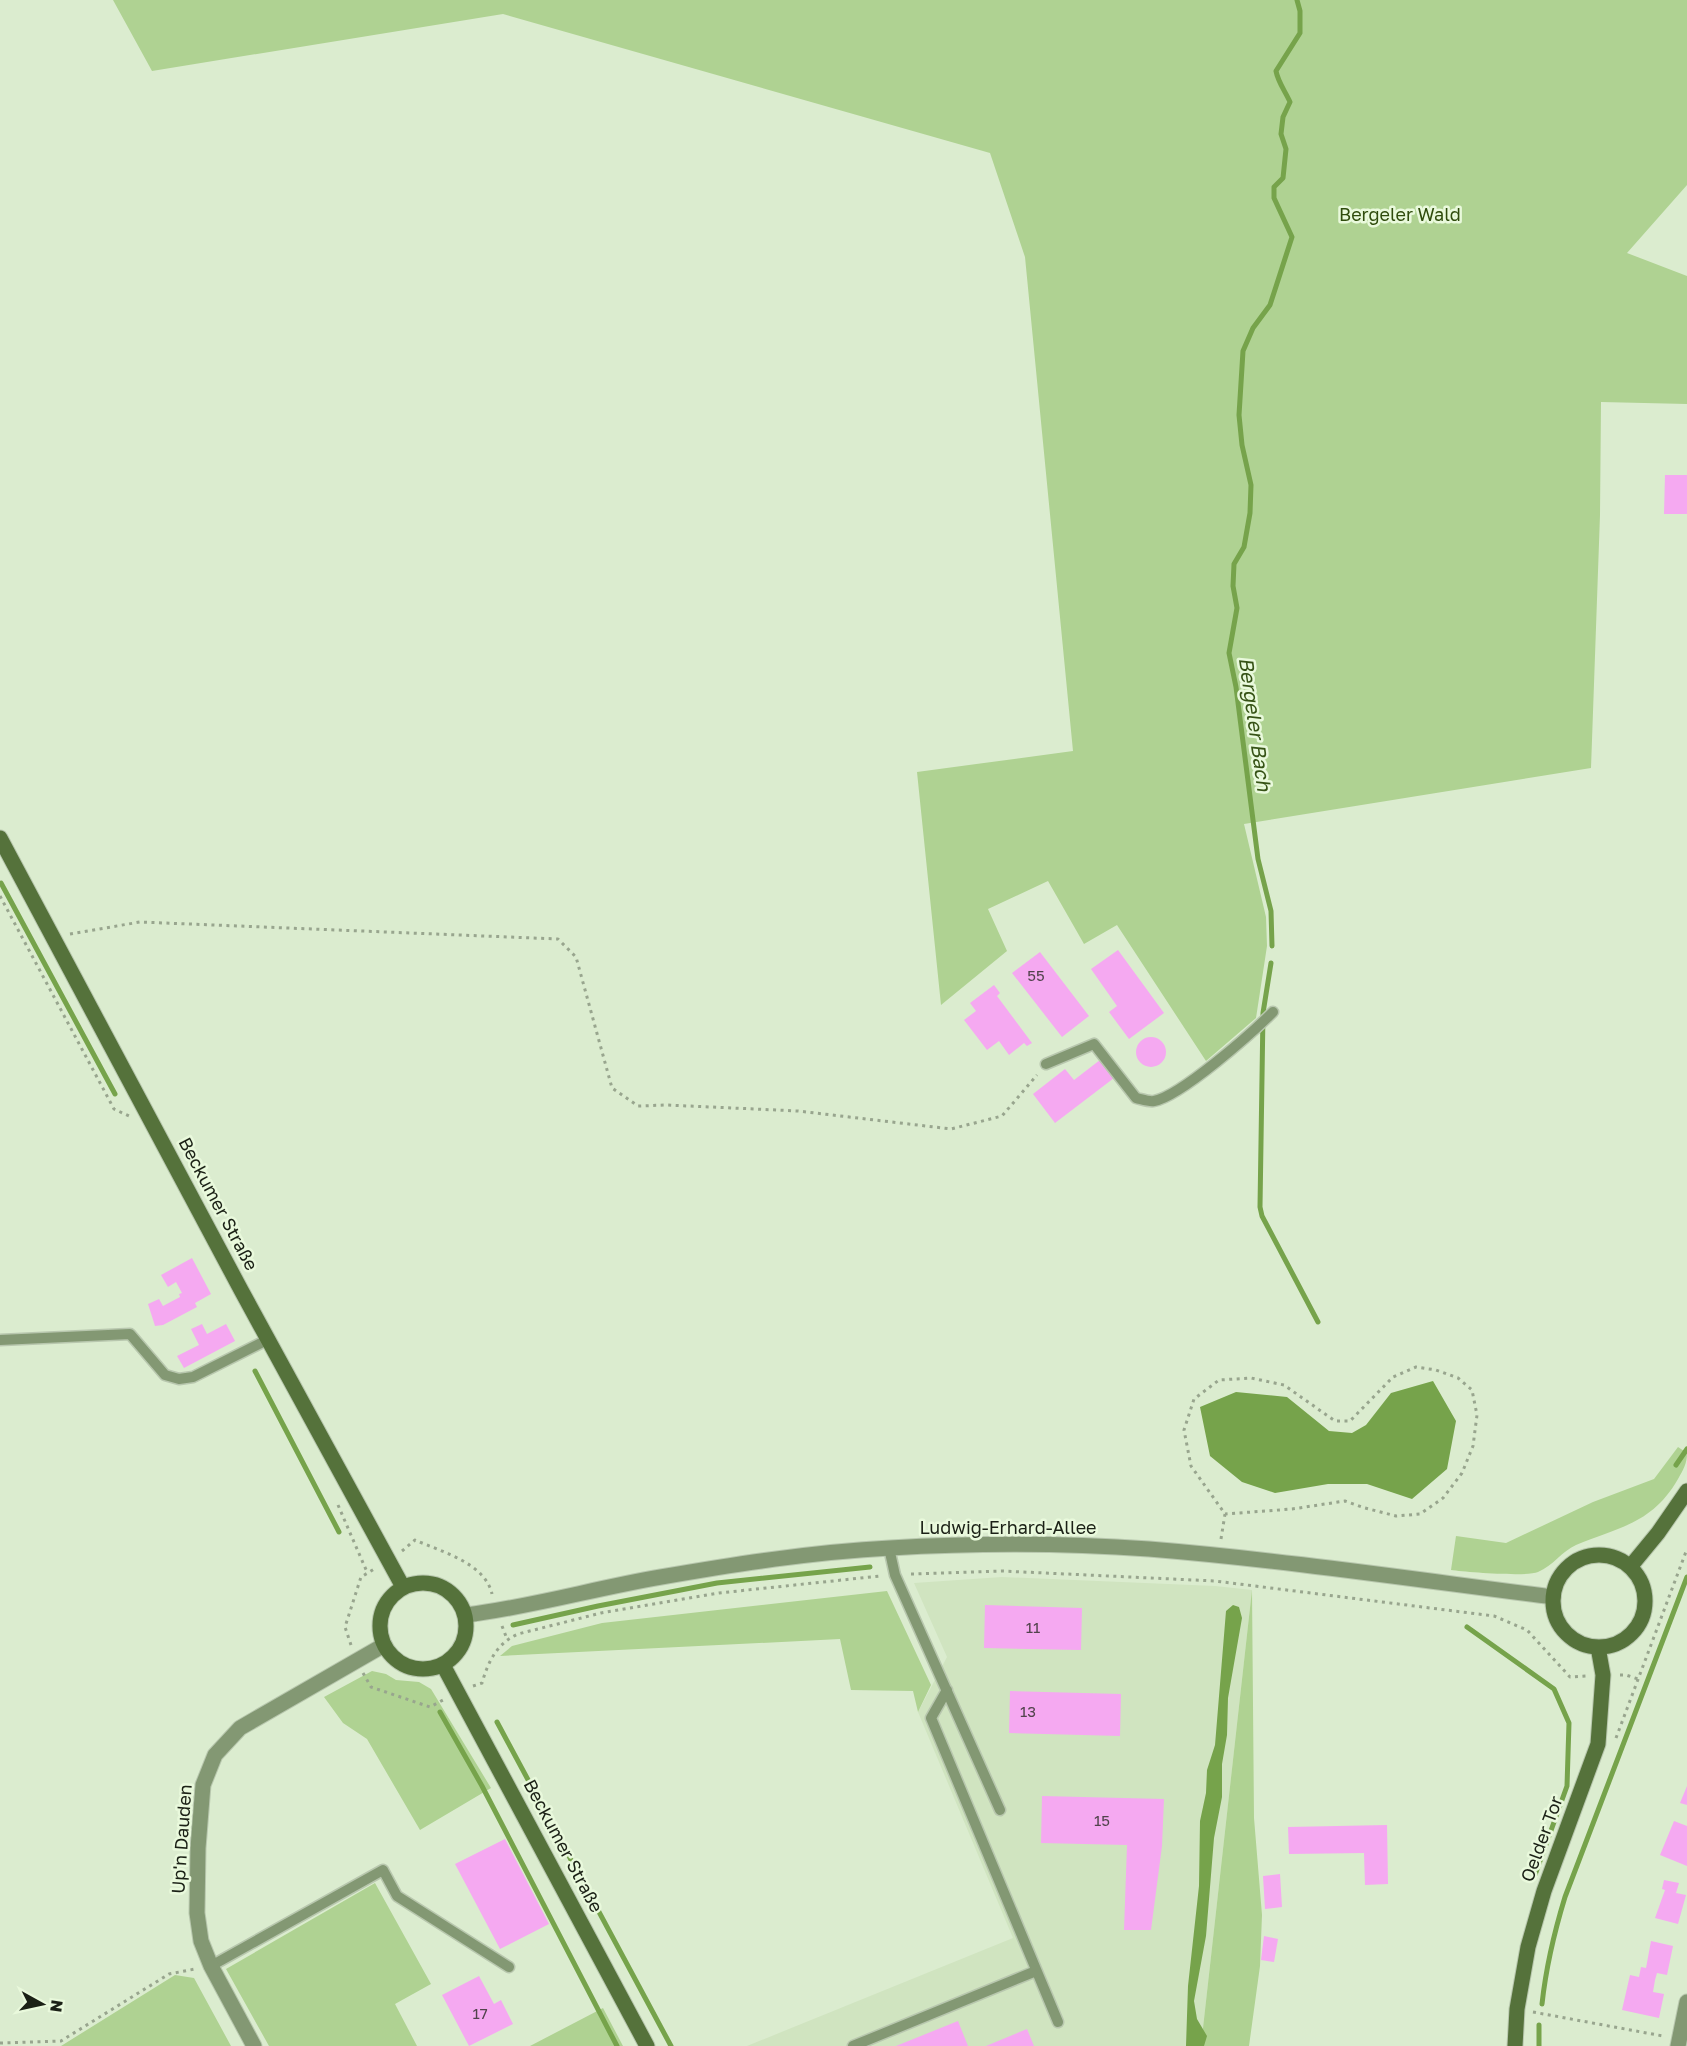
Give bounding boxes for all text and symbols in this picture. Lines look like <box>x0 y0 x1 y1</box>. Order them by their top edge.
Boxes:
park label: Bergeler Wald <box>1339 203 1461 225</box>
water label: Bergeler Bach <box>1234 655 1277 793</box>
house number: 55 <box>1027 966 1045 984</box>
street label: Beckumer Straße <box>175 1133 263 1274</box>
street label: Ludwig-Erhard-Allee <box>919 1516 1097 1538</box>
house number: 11 <box>1026 1618 1040 1636</box>
house number: 13 <box>1020 1702 1036 1720</box>
street label: Beckumer Straße <box>520 1775 608 1916</box>
street label: Up'n Dauden <box>166 1783 196 1894</box>
street label: Oelder Tor <box>1515 1793 1567 1885</box>
house number: 15 <box>1094 1811 1110 1829</box>
north arrow <box>12 1974 72 2034</box>
text: N <box>46 1999 68 2014</box>
house number: 17 <box>472 2004 488 2022</box>

